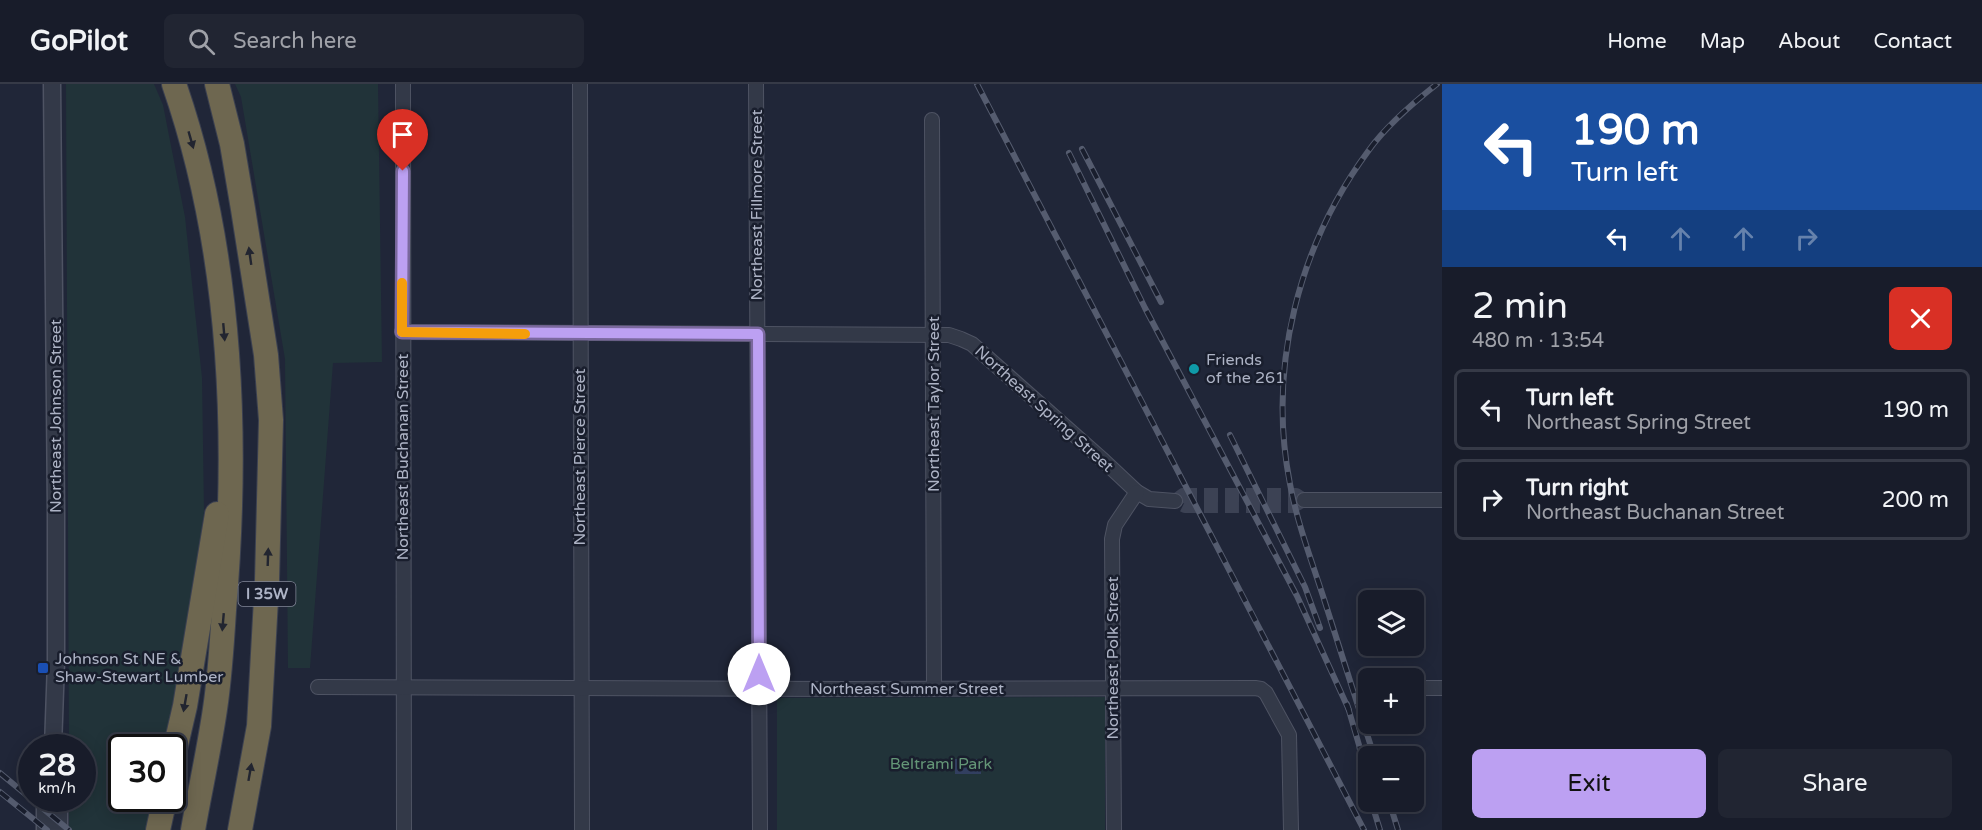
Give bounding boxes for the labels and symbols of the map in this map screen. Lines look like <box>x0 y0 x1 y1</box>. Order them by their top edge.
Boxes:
pin <box>377 109 428 171</box>
street label: Northeast Fillmore Street <box>747 109 767 301</box>
one-way arrow <box>187 131 197 149</box>
one-way arrow <box>245 247 254 266</box>
street label: Northeast Taylor Street <box>924 316 944 492</box>
street label: Northeast Johnson Street <box>46 319 66 513</box>
one-way arrow <box>219 322 229 341</box>
street label: Northeast Spring Street <box>970 341 1118 477</box>
place label: Friends of the 261 <box>1206 350 1285 388</box>
street label: Northeast Buchanan Street <box>393 354 413 560</box>
marker: Friends of the 261 <box>1187 362 1201 376</box>
street label: Northeast Pierce Street <box>570 368 590 546</box>
one-way arrow <box>263 548 273 567</box>
street label: Northeast Polk Street <box>1103 576 1123 740</box>
road number: I 35W <box>238 582 296 606</box>
one-way arrow <box>219 613 228 632</box>
position arrow <box>727 642 791 706</box>
place label: Johnson St NE & Shaw-Stewart Lumber <box>55 649 224 687</box>
marker: Johnson St NE & Shaw-Stewart Lumber <box>36 661 50 675</box>
street label: Northeast Summer Street <box>810 679 1004 699</box>
one-way arrow <box>180 693 189 712</box>
speed limit sign: 30 <box>108 734 186 812</box>
park label: Beltrami Park <box>890 754 992 774</box>
one-way arrow <box>246 763 255 782</box>

